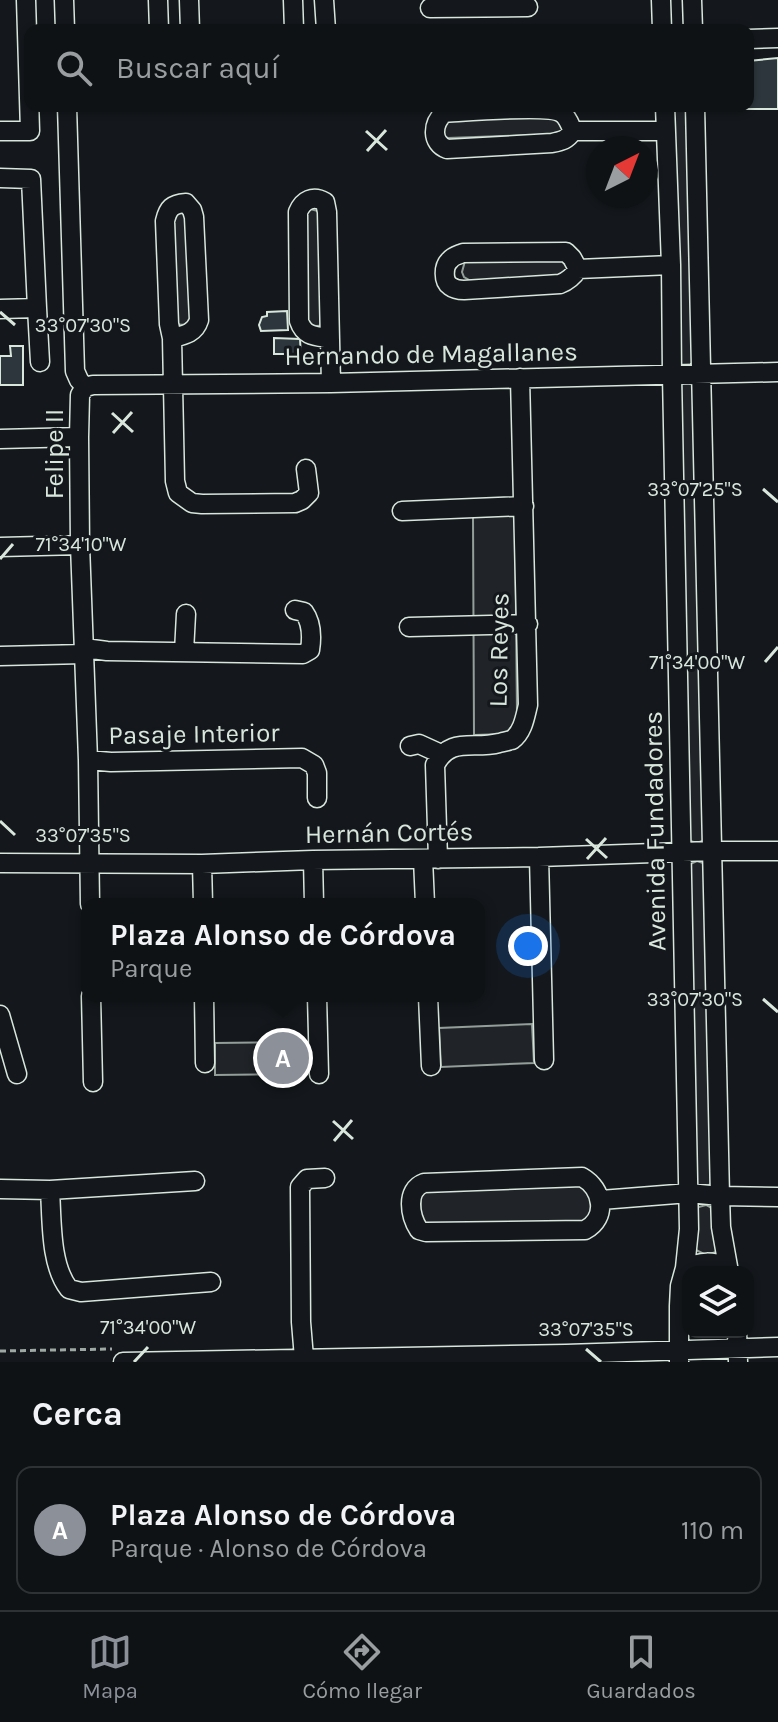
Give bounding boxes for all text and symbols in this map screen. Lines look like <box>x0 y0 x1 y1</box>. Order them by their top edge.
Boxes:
search box <box>24 24 754 112</box>
icon: search <box>52 46 96 90</box>
text: Buscar aquí <box>116 50 280 86</box>
north arrow <box>586 136 658 208</box>
text: 33°07'30"S <box>35 314 131 337</box>
street label: Hernando de Magallanes <box>284 336 578 372</box>
street label: Felipe II <box>39 409 70 499</box>
text: 33°07'25"S <box>647 478 743 501</box>
text: 71°34'10"W <box>36 533 127 556</box>
street label: Los Reyes <box>483 592 515 708</box>
text: 71°34'00"W <box>649 651 745 674</box>
street label: Avenida Fundadores <box>637 711 673 951</box>
street label: Pasaje Interior <box>108 717 280 751</box>
street label: Hernán Cortés <box>305 816 473 850</box>
text: 33°07'35"S <box>35 824 131 847</box>
popup <box>81 898 485 1002</box>
text: Plaza Alonso de Córdova <box>110 917 456 953</box>
your location <box>508 926 548 966</box>
text: Parque <box>110 953 192 984</box>
text: 33°07'30"S <box>647 988 743 1011</box>
pin: A <box>257 1028 309 1088</box>
map controls <box>682 1266 754 1338</box>
button: layers <box>682 1266 754 1338</box>
text: 71°34'00"W <box>100 1316 196 1339</box>
text: 33°07'35"S <box>538 1318 634 1341</box>
text: Cerca <box>32 1394 123 1434</box>
text: Plaza Alonso de Córdova <box>110 1497 456 1533</box>
text: A <box>52 1515 68 1546</box>
text: 110 m <box>681 1515 744 1546</box>
text: Parque · Alonso de Córdova <box>110 1533 427 1564</box>
tab: Mapa <box>82 1630 138 1704</box>
tab: Cómo llegar <box>302 1630 422 1704</box>
tab: Guardados <box>586 1630 696 1704</box>

